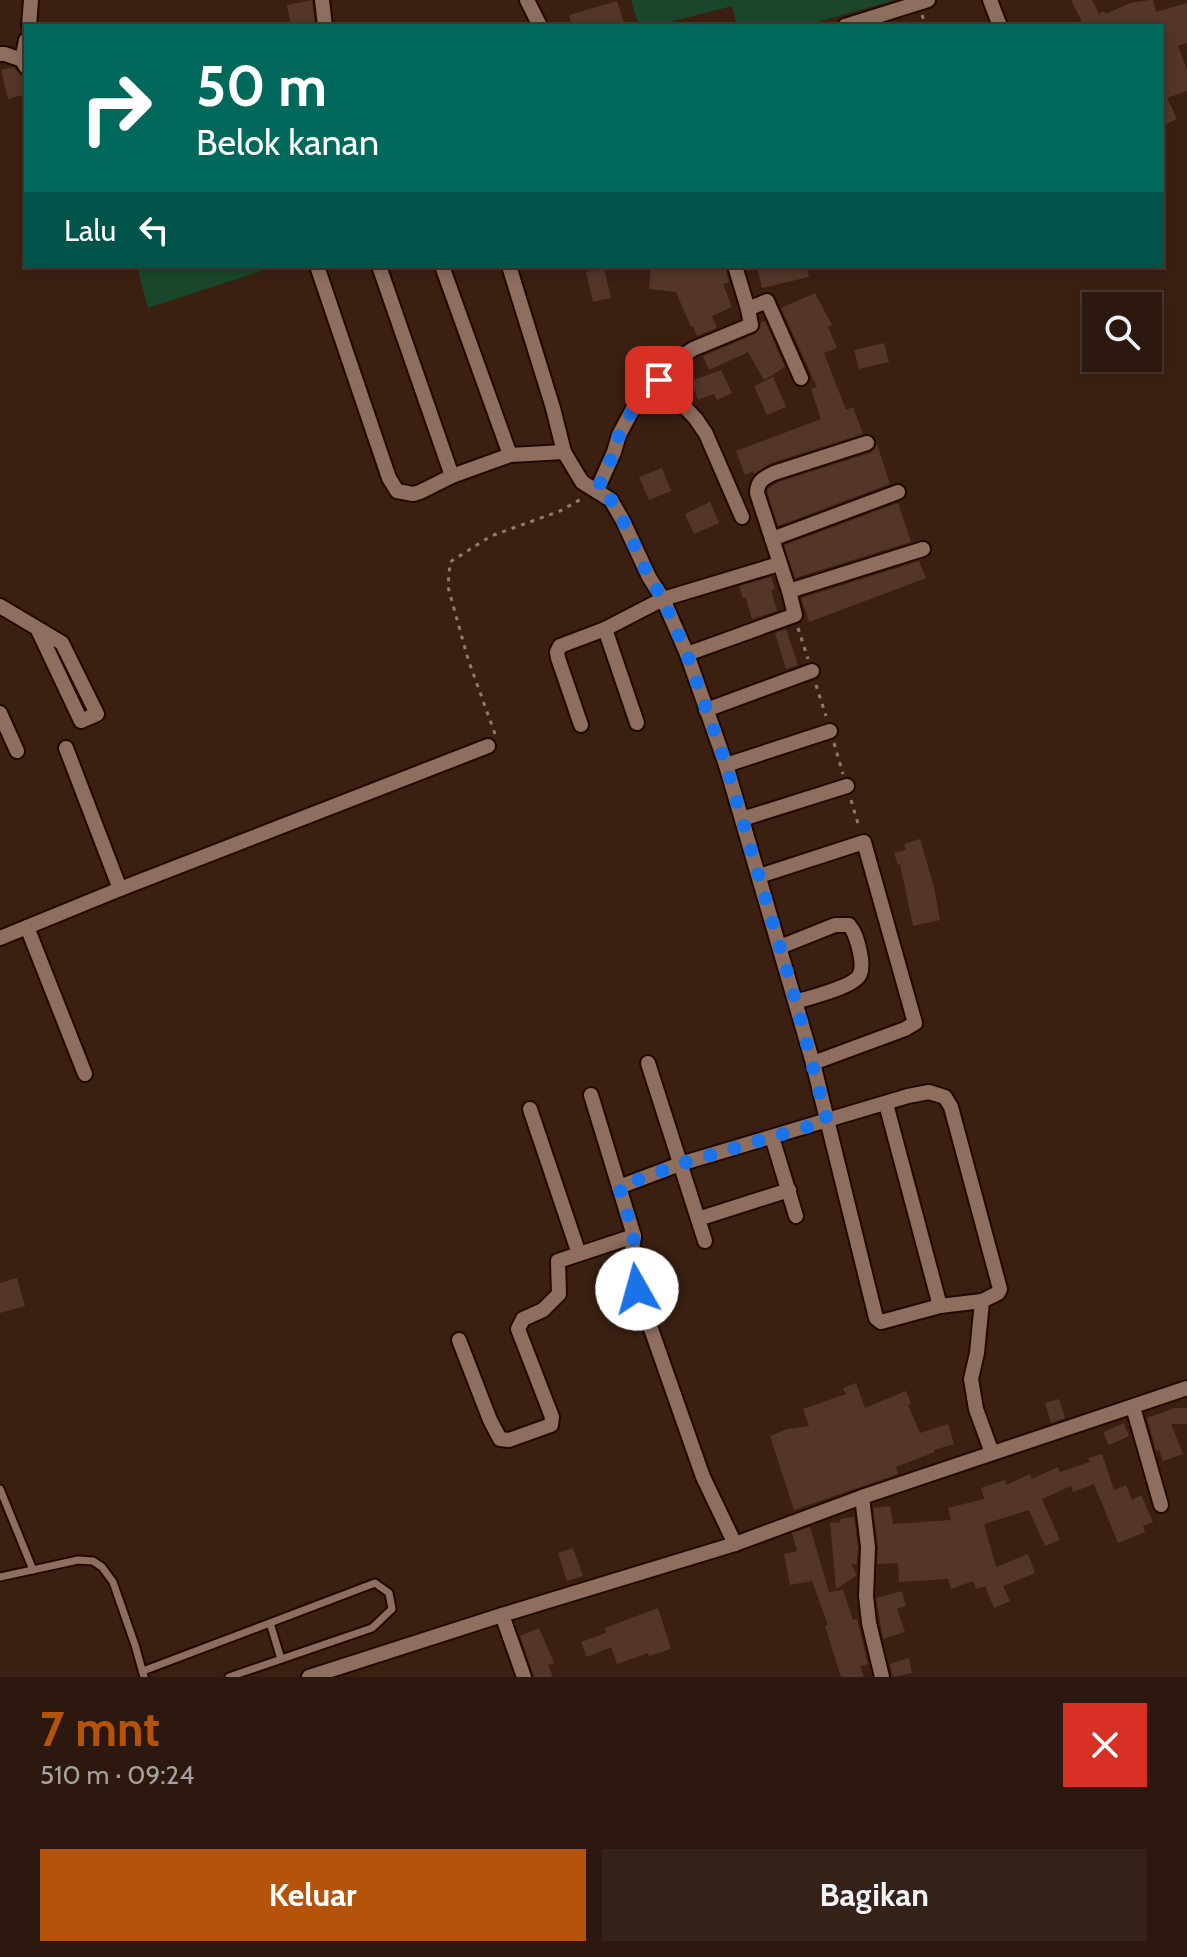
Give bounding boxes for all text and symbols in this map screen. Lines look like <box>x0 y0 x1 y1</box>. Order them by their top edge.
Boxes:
text: 50 m <box>196 52 327 120</box>
icon: right <box>64 56 168 160</box>
text: Belok kanan <box>196 120 379 164</box>
icon: left <box>132 208 176 252</box>
text: Lalu <box>64 212 116 249</box>
map controls <box>1082 292 1162 372</box>
button: search <box>1082 292 1162 372</box>
pin <box>625 346 693 414</box>
icon: arrive <box>637 358 681 402</box>
position arrow <box>595 1247 679 1331</box>
text: 7 mnt <box>40 1700 160 1758</box>
button: close <box>1063 1703 1147 1787</box>
text: 510 m · 09:24 <box>40 1759 194 1791</box>
button: Keluar <box>40 1849 586 1941</box>
button: Bagikan <box>602 1849 1147 1941</box>

